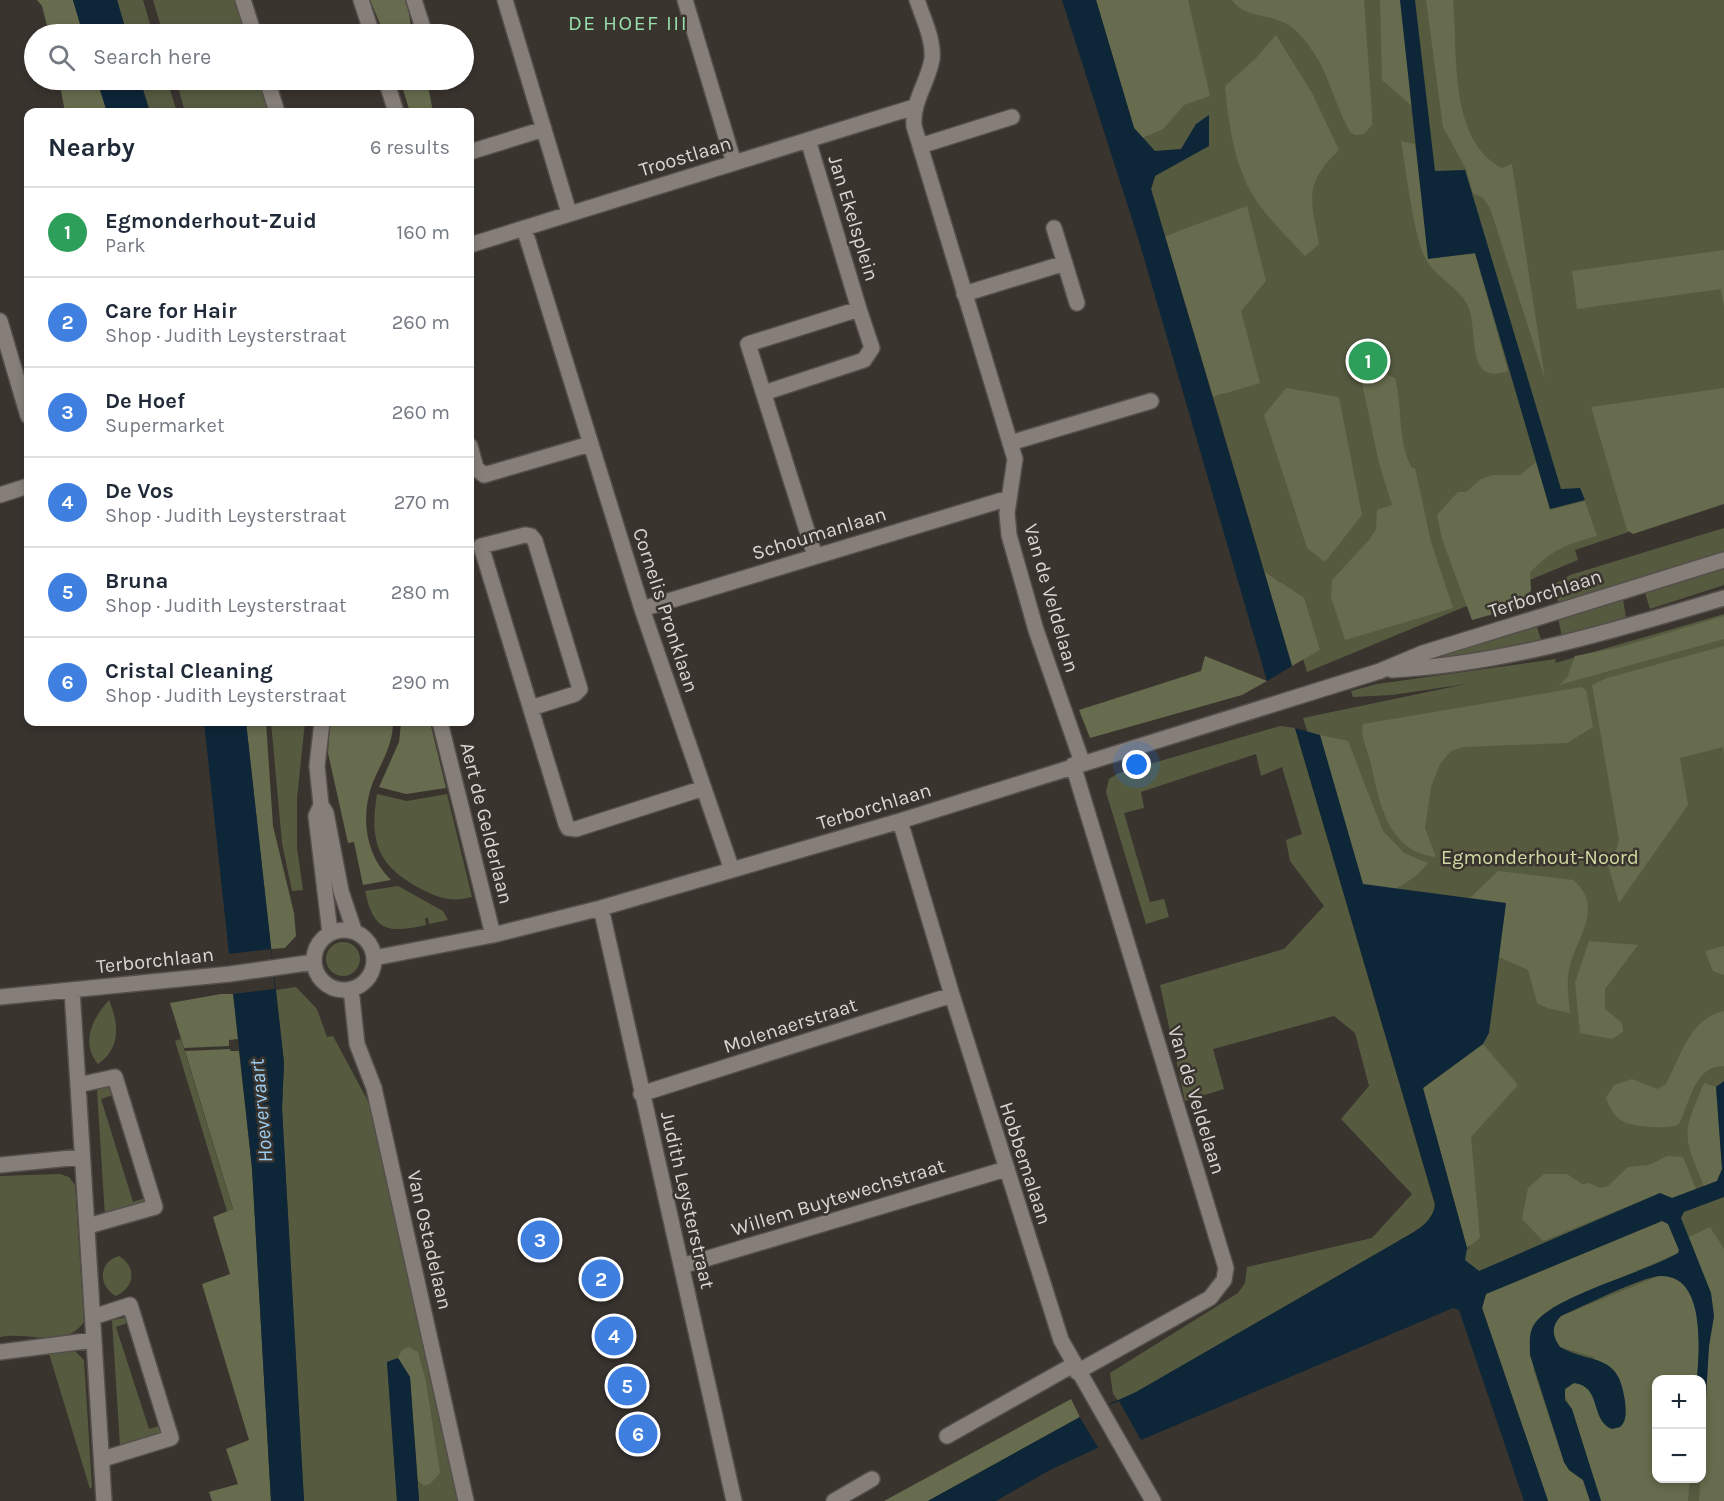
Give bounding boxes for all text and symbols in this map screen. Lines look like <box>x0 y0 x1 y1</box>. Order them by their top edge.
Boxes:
district label: DE HOEF III <box>568 11 688 35</box>
search box <box>24 24 474 90</box>
icon: search <box>45 41 78 74</box>
text: Search here <box>93 44 211 70</box>
text: Nearby <box>48 132 135 163</box>
street label: Troostlaan <box>636 132 734 181</box>
text: 6 results <box>370 136 450 159</box>
street label: Jan Ekelsplein <box>823 152 884 284</box>
text: Egmonderhout-Zuid <box>105 208 317 234</box>
text: 1 <box>64 221 71 244</box>
text: 160 m <box>397 221 450 244</box>
text: Park <box>105 234 146 257</box>
text: Care for Hair <box>105 298 237 324</box>
text: 2 <box>61 311 74 334</box>
text: 260 m <box>392 311 450 334</box>
text: Shop · Judith Leysterstraat <box>105 324 346 347</box>
pin: 1 <box>1348 338 1388 384</box>
text: De Hoef <box>105 388 185 414</box>
text: 3 <box>61 401 74 424</box>
text: 260 m <box>392 401 450 424</box>
text: Supermarket <box>105 414 224 437</box>
text: De Vos <box>105 478 174 504</box>
text: 4 <box>62 491 73 514</box>
text: 270 m <box>394 491 450 514</box>
street label: Schoumanlaan <box>749 502 889 565</box>
text: Shop · Judith Leysterstraat <box>105 504 346 527</box>
street label: Van de Veldelaan <box>1019 521 1084 675</box>
street label: Cornelis Pronklaan <box>628 525 703 695</box>
street label: Terborchlaan <box>1485 564 1605 623</box>
text: Bruna <box>105 568 168 594</box>
text: 5 <box>62 581 73 604</box>
text: 280 m <box>391 581 450 604</box>
text: Shop · Judith Leysterstraat <box>105 594 346 617</box>
text: Cristal Cleaning <box>105 658 273 684</box>
text: 6 <box>61 671 74 694</box>
text: 290 m <box>391 671 450 694</box>
text: Shop · Judith Leysterstraat <box>105 684 346 707</box>
street label: Aert de Gelderlaan <box>455 740 518 906</box>
your location <box>1122 750 1151 779</box>
street label: Terborchlaan <box>814 778 934 835</box>
park label: Egmonderhout-Noord <box>1441 846 1639 869</box>
street label: Terborchlaan <box>95 943 215 978</box>
street label: Molenaerstraat <box>720 993 860 1058</box>
street label: Van de Veldelaan <box>1163 1023 1230 1177</box>
water label: Hoevervaart <box>244 1057 277 1164</box>
street label: Hobbemalaan <box>995 1099 1056 1227</box>
street label: Judith Leysterstraat <box>656 1109 719 1292</box>
street label: Willem Buytewechstraat <box>728 1154 948 1241</box>
street label: Van Ostadelaan <box>402 1168 457 1312</box>
pin: 3 <box>520 1218 560 1262</box>
pin: 2 <box>582 1256 620 1302</box>
pin: 4 <box>594 1314 634 1358</box>
pin: 5 <box>608 1364 646 1408</box>
map controls <box>1652 1375 1706 1483</box>
button: + <box>1652 1375 1706 1429</box>
pin: 6 <box>618 1412 658 1456</box>
button: − <box>1652 1429 1706 1483</box>

